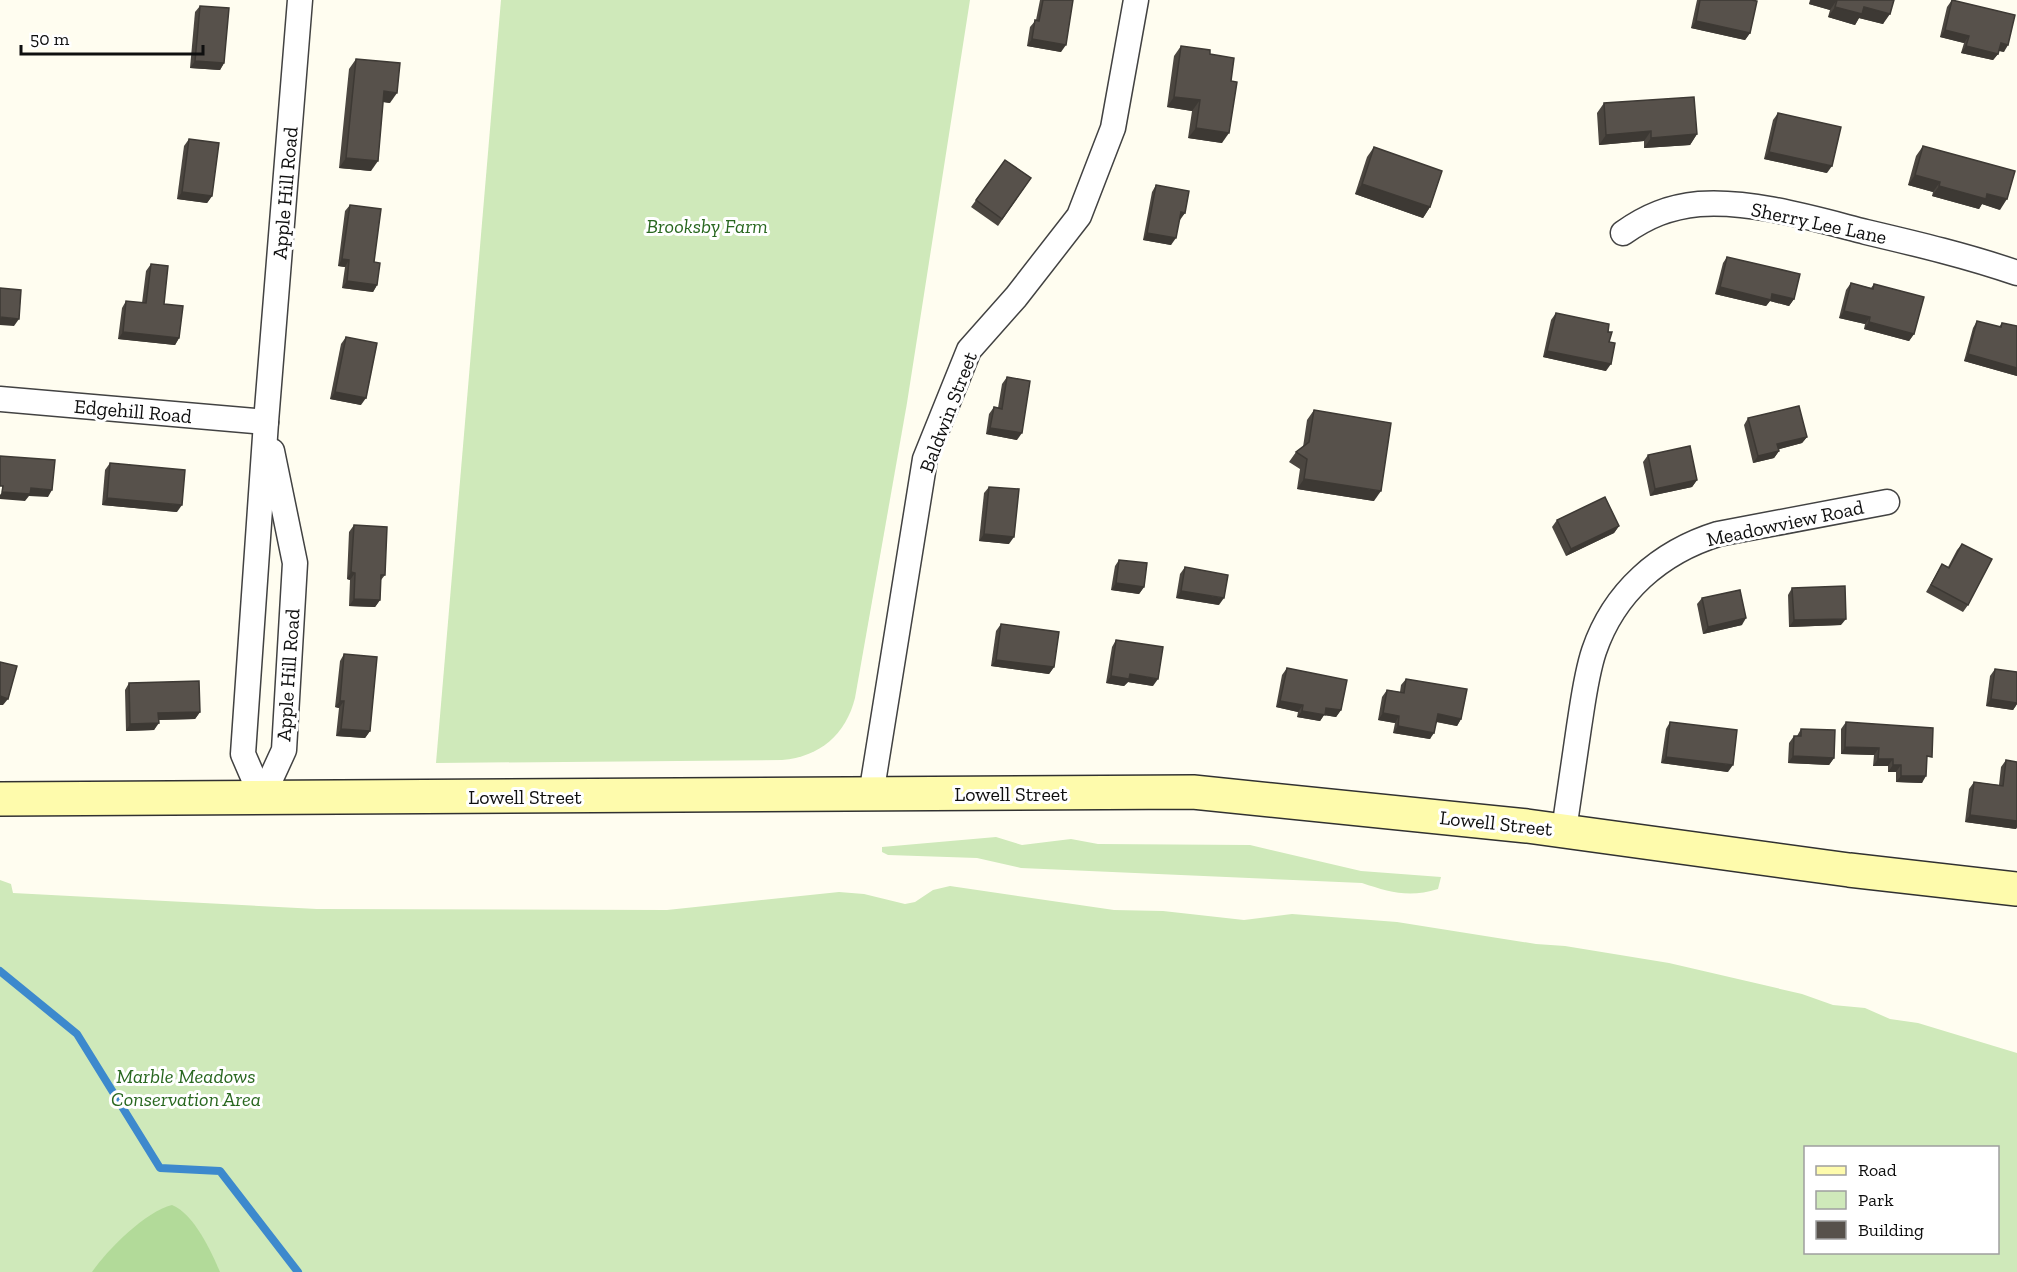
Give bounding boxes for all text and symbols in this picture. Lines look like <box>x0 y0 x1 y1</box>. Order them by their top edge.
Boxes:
scale bar <box>21 18 202 56</box>
text: 50 m <box>30 28 70 50</box>
street label: Apple Hill Road <box>267 126 303 260</box>
street label: Sherry Lee Lane <box>1749 197 1889 249</box>
park label: Brooksby Farm <box>646 214 768 238</box>
street label: Baldwin Street <box>914 348 982 476</box>
street label: Edgehill Road <box>73 394 193 428</box>
street label: Meadowview Road <box>1704 495 1866 551</box>
street label: Apple Hill Road <box>271 608 305 742</box>
street label: Lowell Street <box>954 782 1068 806</box>
street label: Lowell Street <box>468 785 582 809</box>
street label: Lowell Street <box>1438 805 1554 841</box>
park label: Marble Meadows Conservation Area <box>111 1064 261 1111</box>
legend <box>1804 1146 1999 1254</box>
text: Road <box>1858 1159 1897 1181</box>
text: Park <box>1858 1189 1894 1211</box>
text: Building <box>1858 1219 1924 1241</box>

